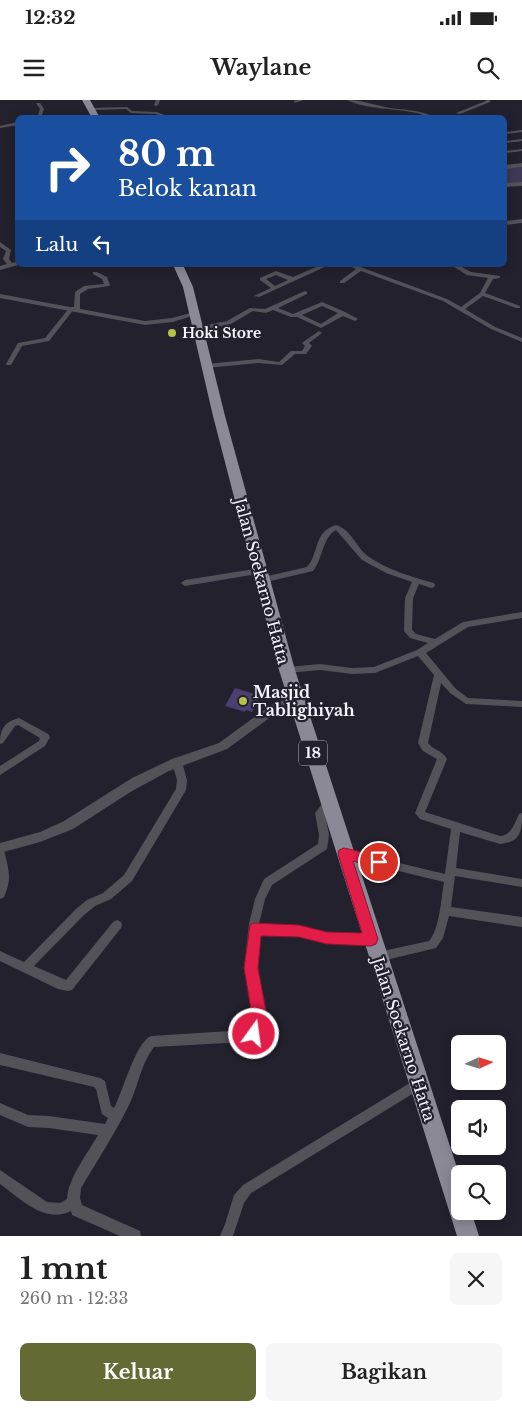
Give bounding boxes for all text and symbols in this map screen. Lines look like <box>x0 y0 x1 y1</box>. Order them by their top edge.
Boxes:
text: 12:32 <box>25 6 76 29</box>
icon: menu <box>20 54 48 82</box>
text: Waylane <box>211 54 311 81</box>
icon: search <box>474 54 502 82</box>
text: 80 m <box>118 132 215 175</box>
icon: right <box>35 135 100 200</box>
text: Belok kanan <box>118 175 257 202</box>
icon: left <box>88 230 116 258</box>
text: Lalu <box>35 233 78 256</box>
place label: Hoki Store <box>182 324 261 342</box>
marker: Hoki Store <box>166 327 178 339</box>
street label: Jalan Soekarno Hatta <box>230 494 294 666</box>
place label: Masjid Tablighiyah <box>253 682 355 720</box>
marker: Masjid Tablighiyah <box>237 695 249 707</box>
road number: 18 <box>299 740 327 766</box>
pin <box>358 841 400 883</box>
icon: arrive <box>365 848 393 876</box>
street label: Jalan Soekarno Hatta <box>367 953 440 1124</box>
position arrow <box>227 1007 279 1059</box>
north arrow <box>451 1035 506 1090</box>
map controls <box>451 1035 506 1220</box>
button: sound <box>451 1100 506 1155</box>
button: search <box>451 1165 506 1220</box>
text: 1 mnt <box>20 1250 108 1287</box>
button: close <box>450 1253 502 1305</box>
text: 260 m · 12:33 <box>20 1288 128 1308</box>
button: Keluar <box>20 1343 256 1401</box>
button: Bagikan <box>266 1343 502 1401</box>

